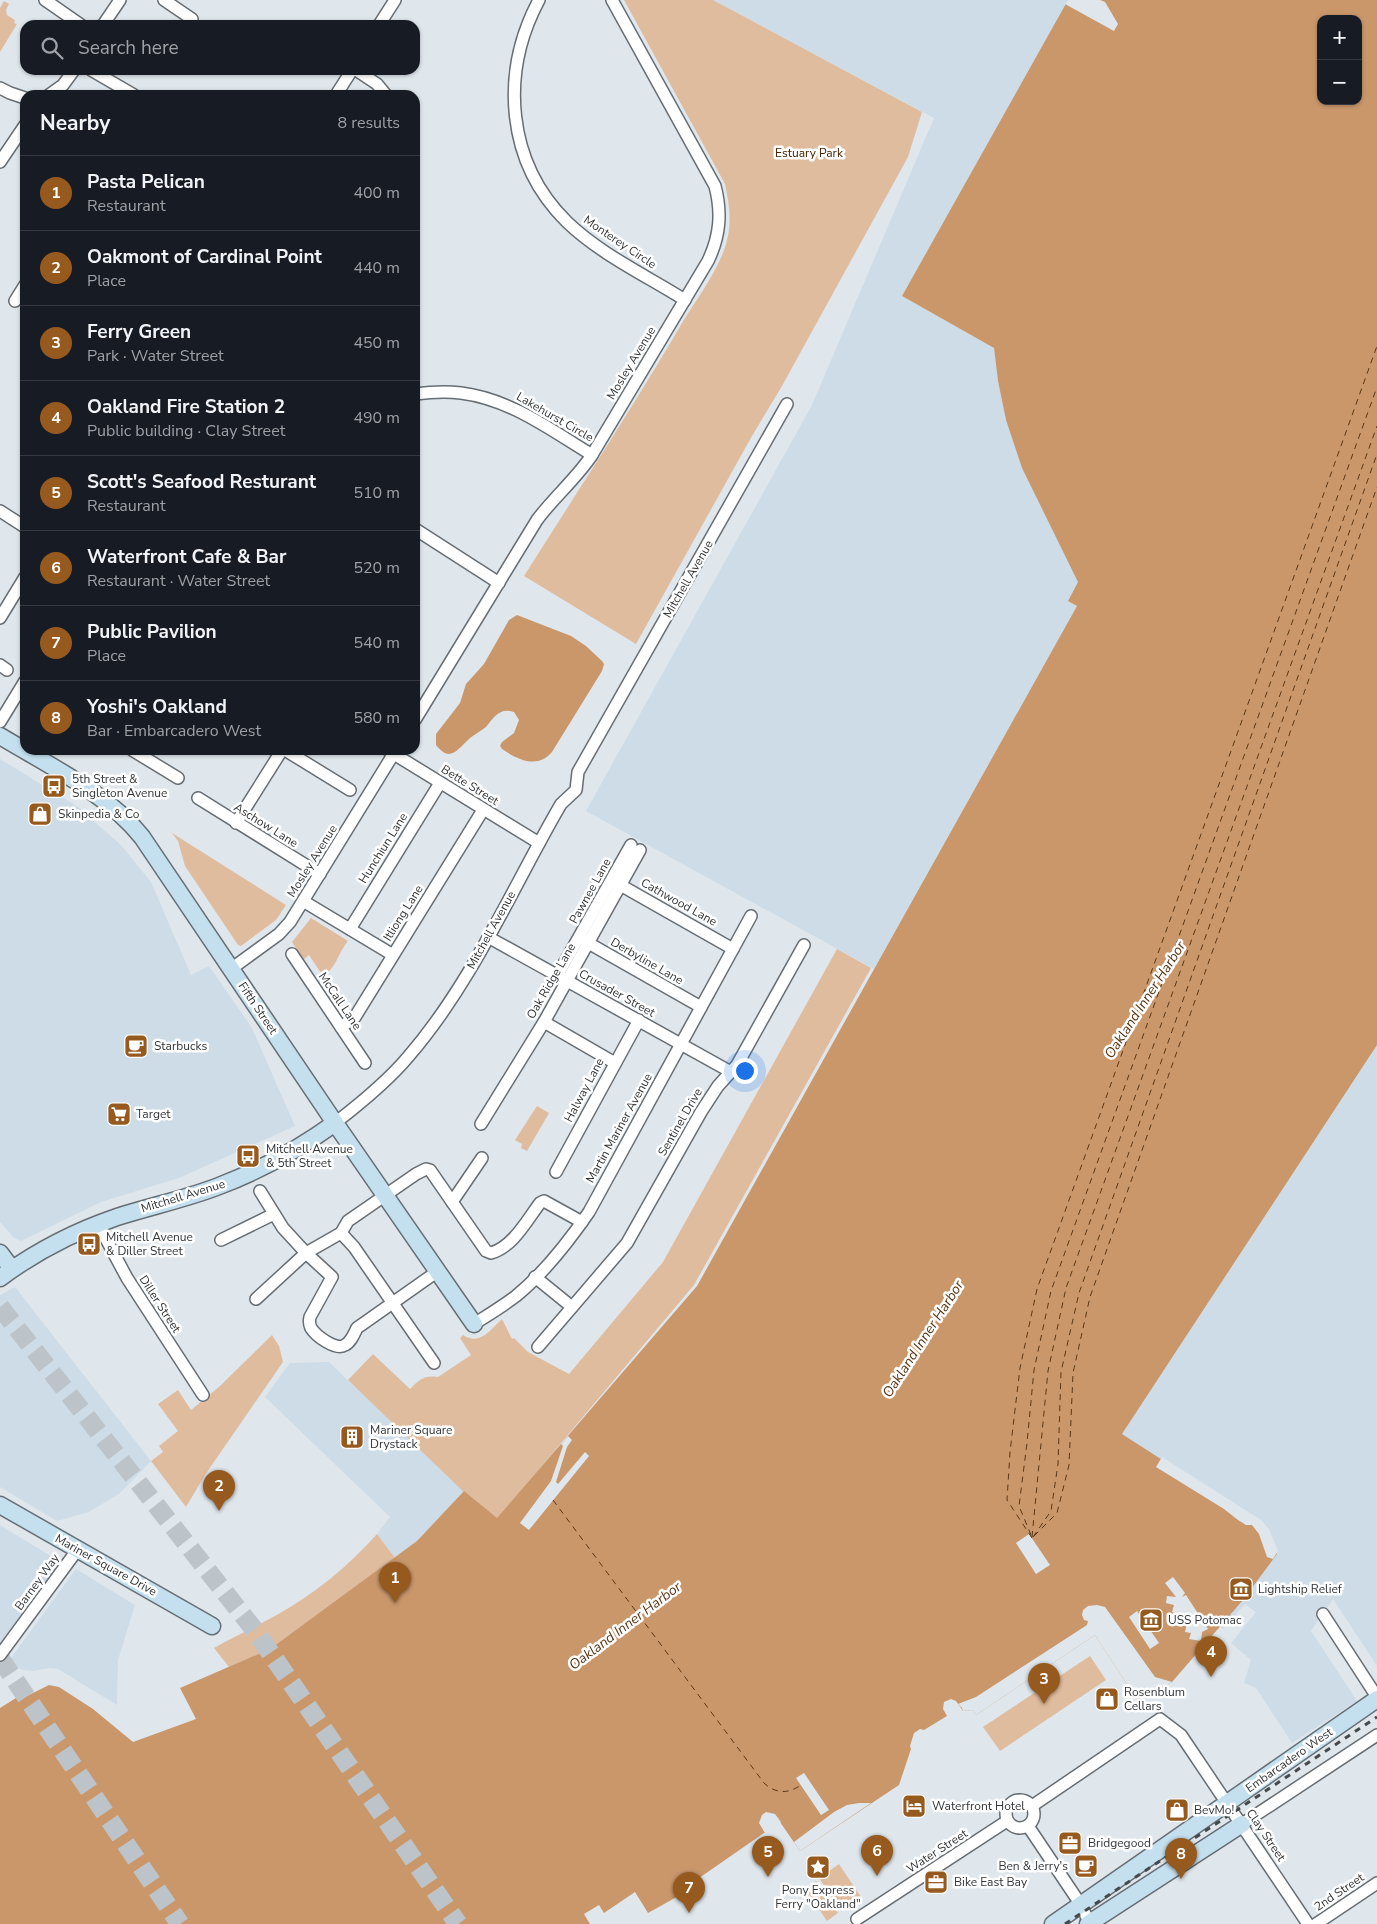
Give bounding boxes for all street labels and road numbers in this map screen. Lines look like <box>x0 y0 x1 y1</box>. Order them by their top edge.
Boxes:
street label: Monterey Circle <box>580 212 660 272</box>
street label: Mosley Avenue <box>603 323 659 403</box>
street label: Lakehurst Circle <box>514 388 596 446</box>
street label: Mitchell Avenue <box>659 537 717 621</box>
street label: Bette Street <box>438 761 502 809</box>
street label: Aschow Lane <box>231 799 301 851</box>
street label: Hunchiun Lane <box>355 810 411 886</box>
street label: Mosley Avenue <box>283 822 341 900</box>
street label: Pawnee Lane <box>565 855 615 927</box>
street label: Cathwood Lane <box>638 874 720 930</box>
street label: Itliong Lane <box>379 882 427 944</box>
street label: Mitchell Avenue <box>463 888 519 972</box>
street label: Derbyline Lane <box>608 934 686 988</box>
street label: Oak Ridge Lane <box>523 940 579 1022</box>
street label: Crusader Street <box>576 965 659 1021</box>
street label: McCall Lane <box>315 969 365 1033</box>
street label: Fifth Street <box>235 979 282 1038</box>
street label: Halway Lane <box>560 1055 608 1125</box>
street label: Martin Mariner Avenue <box>582 1070 656 1186</box>
street label: Sentinel Drive <box>654 1085 706 1159</box>
street label: Mitchell Avenue <box>139 1176 227 1216</box>
street label: Diller Street <box>136 1272 185 1336</box>
street label: Mariner Square Drive <box>52 1530 160 1600</box>
street label: Barney Way <box>11 1550 63 1613</box>
street label: Embarcadero West <box>1242 1723 1336 1796</box>
street label: Clay Street <box>1243 1806 1290 1865</box>
street label: Water Street <box>903 1825 971 1877</box>
street label: 2nd Street <box>1311 1869 1368 1915</box>

